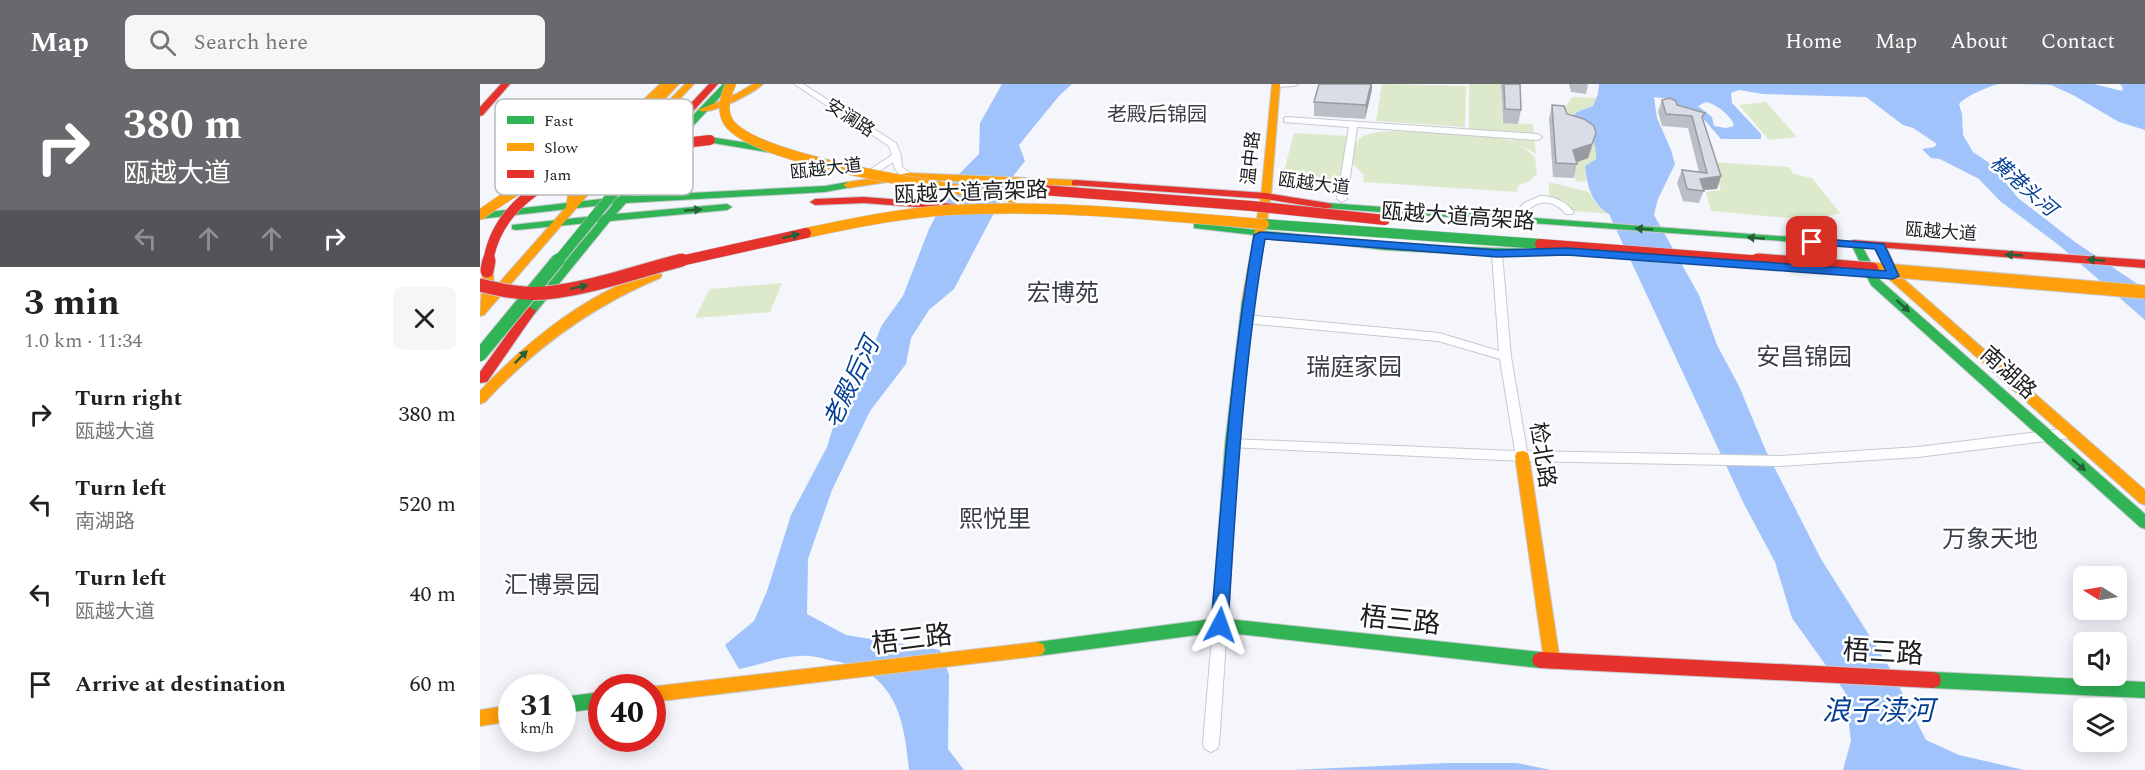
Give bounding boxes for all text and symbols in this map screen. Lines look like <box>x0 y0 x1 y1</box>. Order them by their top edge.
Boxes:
search box <box>125 15 545 69</box>
text: Map <box>30 21 89 64</box>
icon: search <box>146 26 179 59</box>
text: Search here <box>194 26 308 59</box>
text: Home <box>1785 26 1842 58</box>
text: Map <box>1875 26 1917 58</box>
text: About <box>1950 26 2008 58</box>
text: Contact <box>2041 26 2115 58</box>
street label: 安澜路 <box>820 92 880 144</box>
text: 380 m <box>123 94 242 157</box>
legend <box>495 99 693 195</box>
district label: 老殿后锦园 <box>1107 100 1207 130</box>
icon: right <box>24 108 102 186</box>
text: Fast <box>544 109 574 133</box>
street label: 温中路 <box>1235 130 1267 186</box>
text: Slow <box>544 136 579 160</box>
water label: 横港头河 <box>1983 148 2066 226</box>
street label: 瓯越大道 <box>789 152 863 186</box>
text: 瓯越大道 <box>123 153 231 195</box>
text: Jam <box>544 163 572 187</box>
street label: 瓯越大道 <box>1277 166 1351 202</box>
street label: 瓯越大道高架路 <box>893 174 1049 212</box>
street label: 瓯越大道高架路 <box>1380 195 1536 239</box>
one-way arrow <box>683 205 702 215</box>
pin <box>1786 216 1837 267</box>
street label: 瓯越大道 <box>1904 216 1978 248</box>
icon: left <box>129 222 162 255</box>
icon: ahead <box>192 222 225 255</box>
icon: ahead <box>255 222 288 255</box>
icon: right <box>318 222 351 255</box>
one-way arrow <box>1635 224 1654 233</box>
icon: arrive <box>1795 225 1828 258</box>
one-way arrow <box>782 230 800 240</box>
one-way arrow <box>1747 233 1766 243</box>
one-way arrow <box>2004 251 2023 260</box>
one-way arrow <box>2087 256 2106 265</box>
text: 3 min <box>24 276 120 331</box>
district label: 宏博苑 <box>1027 276 1099 312</box>
one-way arrow <box>570 282 589 292</box>
button: close <box>393 287 456 350</box>
one-way arrow <box>1895 299 1910 312</box>
text: 1.0 km · 11:34 <box>24 326 142 356</box>
water label: 老殿后河 <box>815 328 891 434</box>
street label: 南湖路 <box>1972 339 2044 407</box>
district label: 安昌锦园 <box>1756 340 1852 376</box>
one-way arrow <box>513 350 527 364</box>
district label: 瑞庭家园 <box>1306 350 1402 386</box>
text: Turn right <box>75 382 182 415</box>
icon: right <box>24 398 57 431</box>
text: 380 m <box>399 398 456 431</box>
text: 瓯越大道 <box>75 417 155 447</box>
street label: 检北路 <box>1521 420 1563 490</box>
one-way arrow <box>2071 458 2086 471</box>
text: Turn left <box>75 472 167 505</box>
icon: left <box>24 488 57 521</box>
text: 520 m <box>399 488 456 521</box>
district label: 熙悦里 <box>959 502 1031 538</box>
text: 南湖路 <box>75 507 135 537</box>
district label: 万象天地 <box>1942 522 2038 558</box>
text: Turn left <box>75 562 167 595</box>
north arrow <box>2073 566 2127 620</box>
map controls <box>2073 566 2127 752</box>
district label: 汇博景园 <box>504 568 600 604</box>
icon: left <box>24 578 57 611</box>
text: 40 m <box>410 578 456 611</box>
position arrow <box>1188 593 1252 657</box>
street label: 梧三路 <box>1358 596 1442 646</box>
text: 瓯越大道 <box>75 597 155 627</box>
street label: 梧三路 <box>869 614 955 666</box>
street label: 梧三路 <box>1841 630 1925 676</box>
button: sound <box>2073 632 2127 686</box>
icon: arrive <box>24 668 57 701</box>
text: Arrive at destination <box>75 668 286 701</box>
text: 60 m <box>410 668 456 701</box>
speed limit sign: 40 <box>588 674 666 752</box>
text: 31 <box>520 683 554 729</box>
water label: 浪子渎河 <box>1822 690 1939 733</box>
button: layers <box>2073 698 2127 752</box>
text: km/h <box>520 717 554 740</box>

